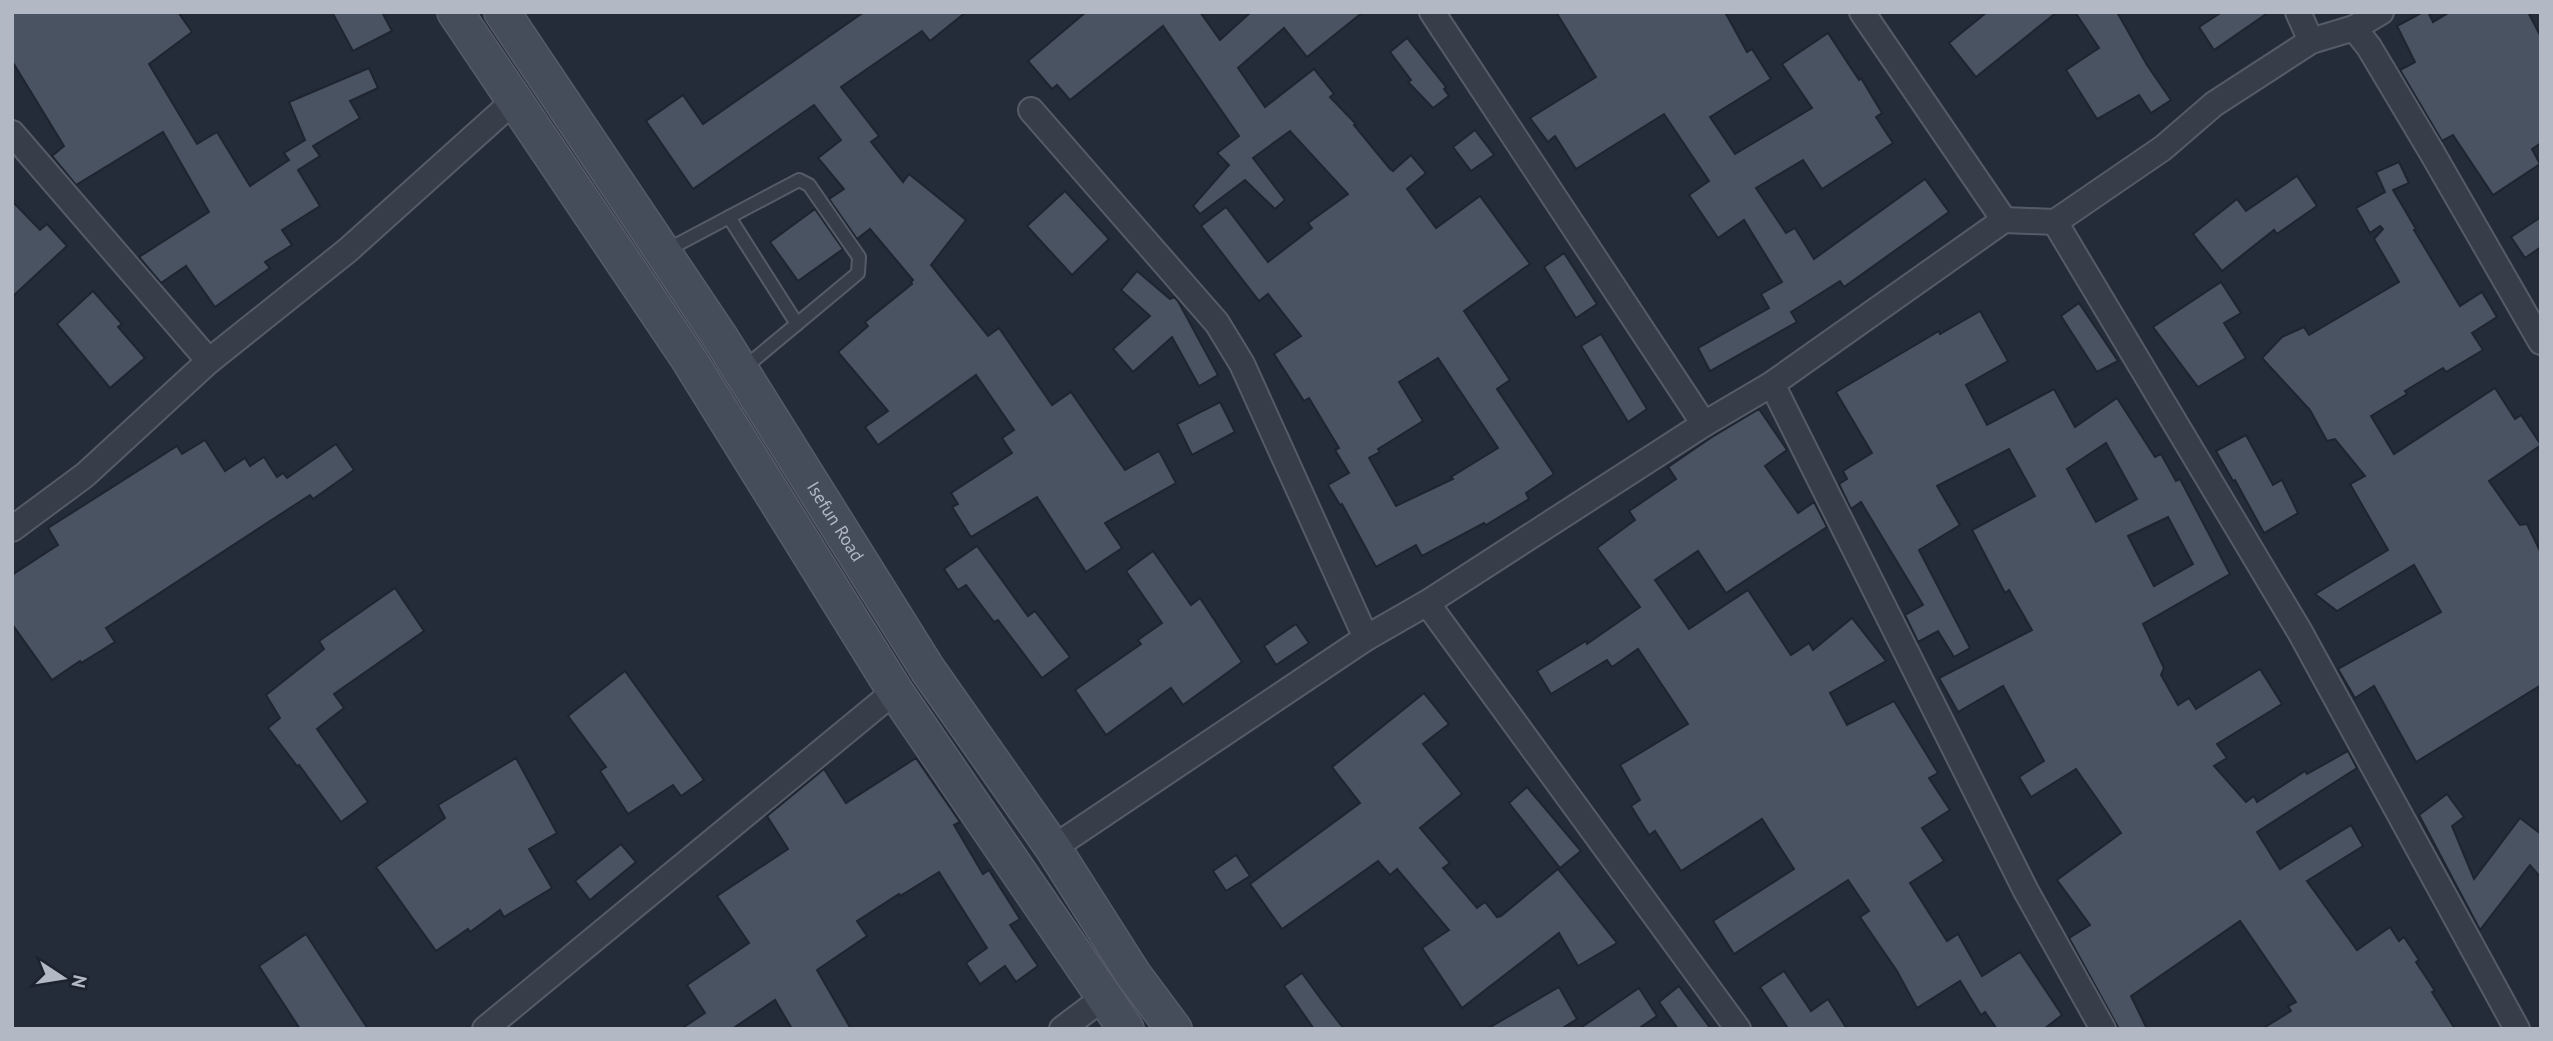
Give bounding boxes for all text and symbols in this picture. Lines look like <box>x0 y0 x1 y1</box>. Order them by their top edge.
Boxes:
street label: Isefun Road <box>802 477 869 566</box>
north arrow <box>28 943 98 1013</box>
text: N <box>67 973 93 990</box>

